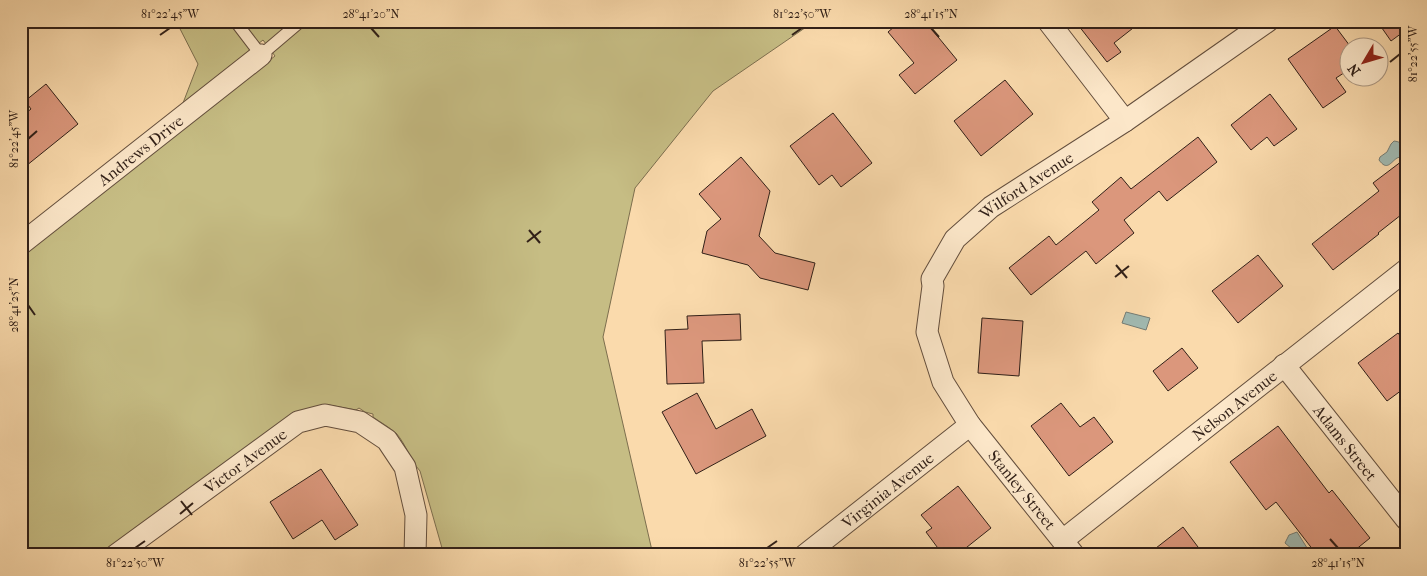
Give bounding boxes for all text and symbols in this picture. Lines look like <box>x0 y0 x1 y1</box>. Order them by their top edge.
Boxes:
text: 81°22'45"W <box>141 7 200 21</box>
text: 28°41'20"N <box>342 7 400 21</box>
text: 81°22'50"W <box>773 7 832 21</box>
text: 28°41'15"N <box>904 7 958 21</box>
text: 81°22'55"W <box>1406 25 1420 82</box>
north arrow <box>1340 38 1390 88</box>
text: N <box>1344 60 1364 79</box>
text: 81°22'45"W <box>7 109 21 168</box>
street label: Andrews Drive <box>93 111 187 190</box>
street label: Wilford Avenue <box>974 147 1077 223</box>
text: 28°41'25"N <box>7 277 21 333</box>
street label: Nelson Avenue <box>1188 366 1280 444</box>
street label: Adams Street <box>1309 400 1381 485</box>
street label: Victor Avenue <box>199 424 290 498</box>
street label: Stanley Street <box>984 446 1060 534</box>
street label: Virginia Avenue <box>837 448 937 533</box>
text: 81°22'50"W <box>106 556 165 570</box>
text: 81°22'55"W <box>739 556 796 570</box>
text: 28°41'15"N <box>1311 556 1365 570</box>

